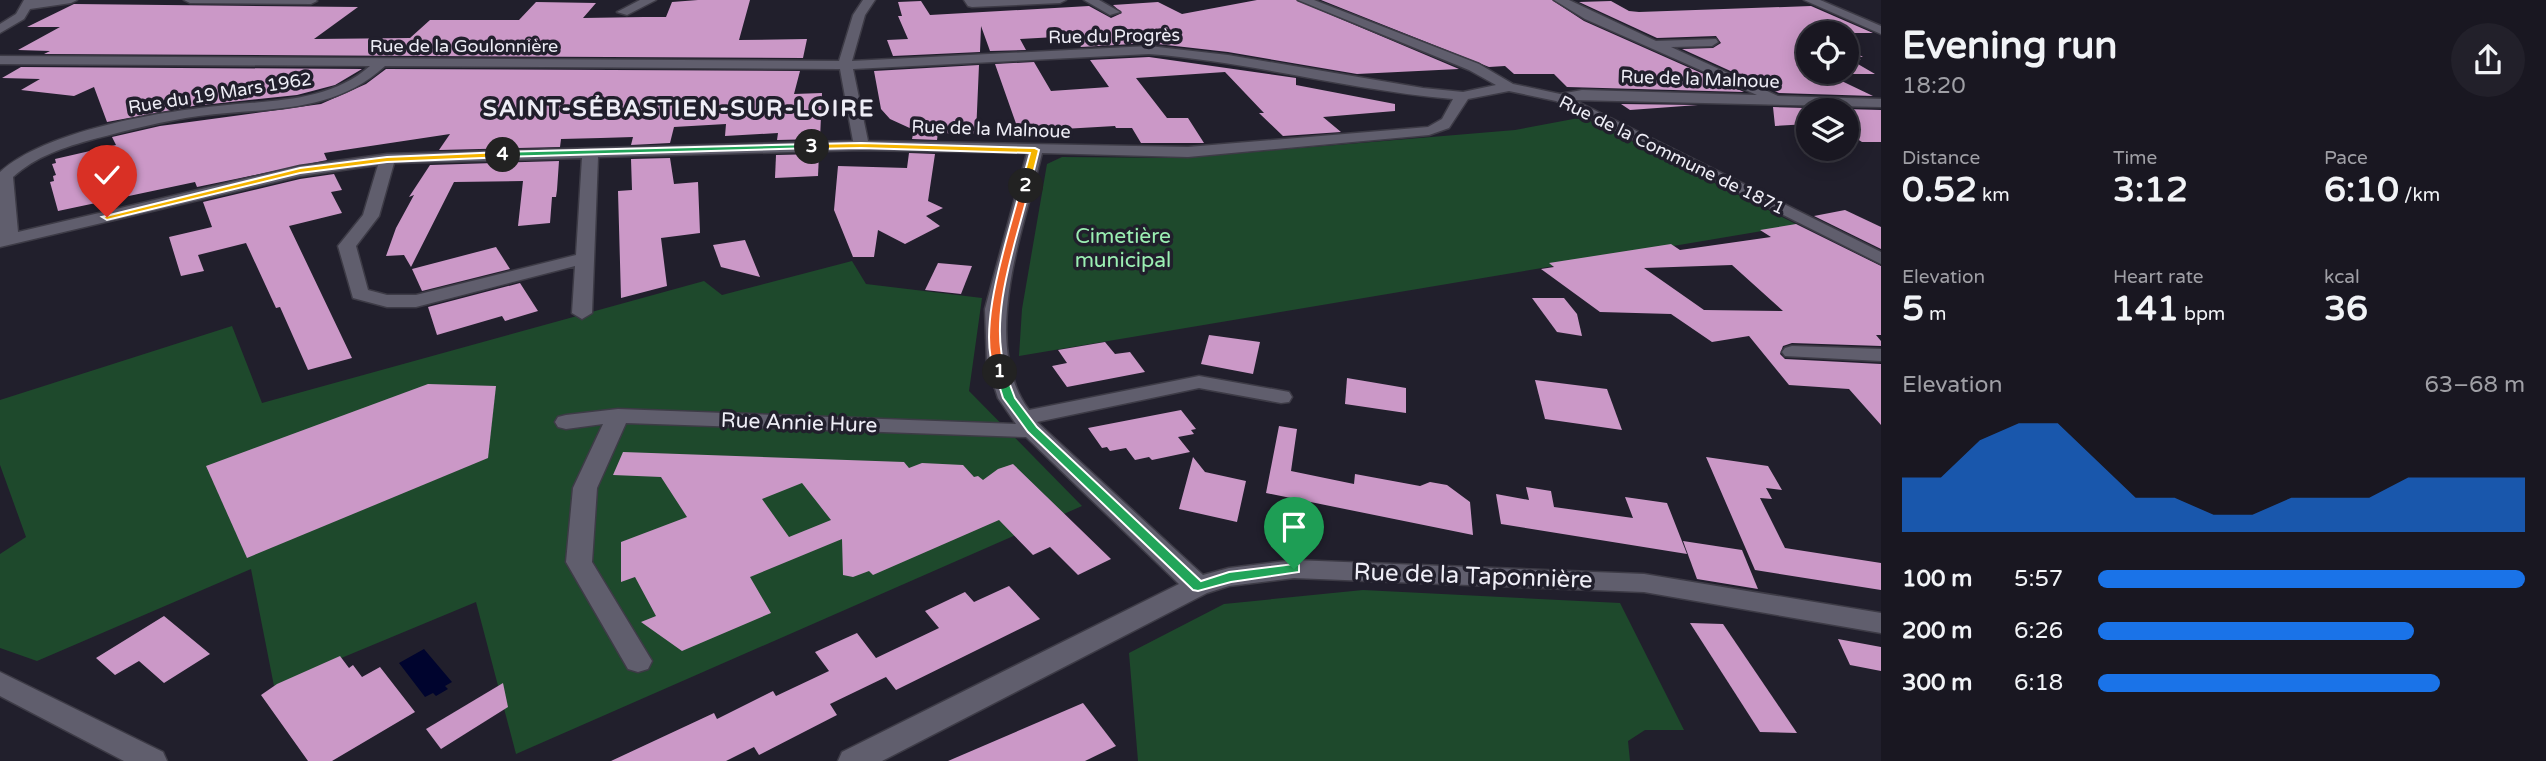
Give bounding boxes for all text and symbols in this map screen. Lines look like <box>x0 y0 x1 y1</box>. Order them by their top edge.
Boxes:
map controls <box>1796 21 1859 161</box>
button: locate <box>1796 21 1859 84</box>
text: Evening run <box>1902 23 2117 69</box>
button: share <box>2451 23 2525 97</box>
street label: Rue du Progrès <box>1048 24 1180 48</box>
street label: Rue de la Goulonnière <box>370 35 558 57</box>
street label: Rue de la Malnoue <box>1620 65 1780 93</box>
street label: Rue du 19 Mars 1962 <box>126 68 314 118</box>
text: 18:20 <box>1902 72 1966 100</box>
street label: Rue de la Commune de 1871 <box>1555 91 1789 219</box>
district label: SAINT-SÉBASTIEN-SUR-LOIRE <box>483 95 875 123</box>
button: layers <box>1796 98 1859 161</box>
street label: Rue de la Malnoue <box>911 115 1071 143</box>
pin: 3 <box>794 130 830 164</box>
text: 3 <box>806 135 817 157</box>
pin: 4 <box>486 138 520 172</box>
text: 4 <box>497 143 508 165</box>
pin <box>77 145 137 217</box>
text: Distance <box>1902 147 1980 169</box>
text: Time <box>2113 147 2157 169</box>
text: Pace <box>2324 147 2368 169</box>
icon: check <box>88 156 126 194</box>
pin: 2 <box>1009 168 1044 204</box>
text: 0.52 <box>1902 169 1977 211</box>
text: 3:12 <box>2113 169 2188 211</box>
text: 6:10 <box>2324 169 2399 211</box>
text: 2 <box>1020 174 1031 196</box>
text: km <box>1977 184 2010 206</box>
text: /km <box>2399 184 2440 206</box>
park label: Cimetière municipal <box>1075 224 1171 273</box>
text: Elevation <box>1902 266 1985 288</box>
text: Heart rate <box>2113 266 2204 288</box>
text: kcal <box>2324 266 2360 288</box>
text: 5 <box>1902 288 1924 330</box>
text: 141 <box>2113 288 2179 330</box>
text: 36 <box>2324 288 2368 330</box>
text: m <box>1924 303 1946 325</box>
text: bpm <box>2179 303 2225 325</box>
pin: 1 <box>982 354 1018 390</box>
text: 1 <box>994 360 1005 382</box>
text: Elevation <box>1902 371 2003 399</box>
text: 63–68 m <box>2424 371 2525 399</box>
street label: Rue Annie Hure <box>720 408 878 438</box>
pin <box>1264 497 1324 569</box>
icon: arrive <box>1275 508 1313 546</box>
street label: Rue de la Taponnière <box>1353 557 1593 595</box>
text: 100 m <box>1902 565 1972 593</box>
text: 5:57 <box>2014 565 2063 593</box>
text: 200 m <box>1902 617 1972 645</box>
text: 6:26 <box>2014 617 2063 645</box>
text: 300 m <box>1902 669 1972 697</box>
text: 6:18 <box>2014 669 2063 697</box>

